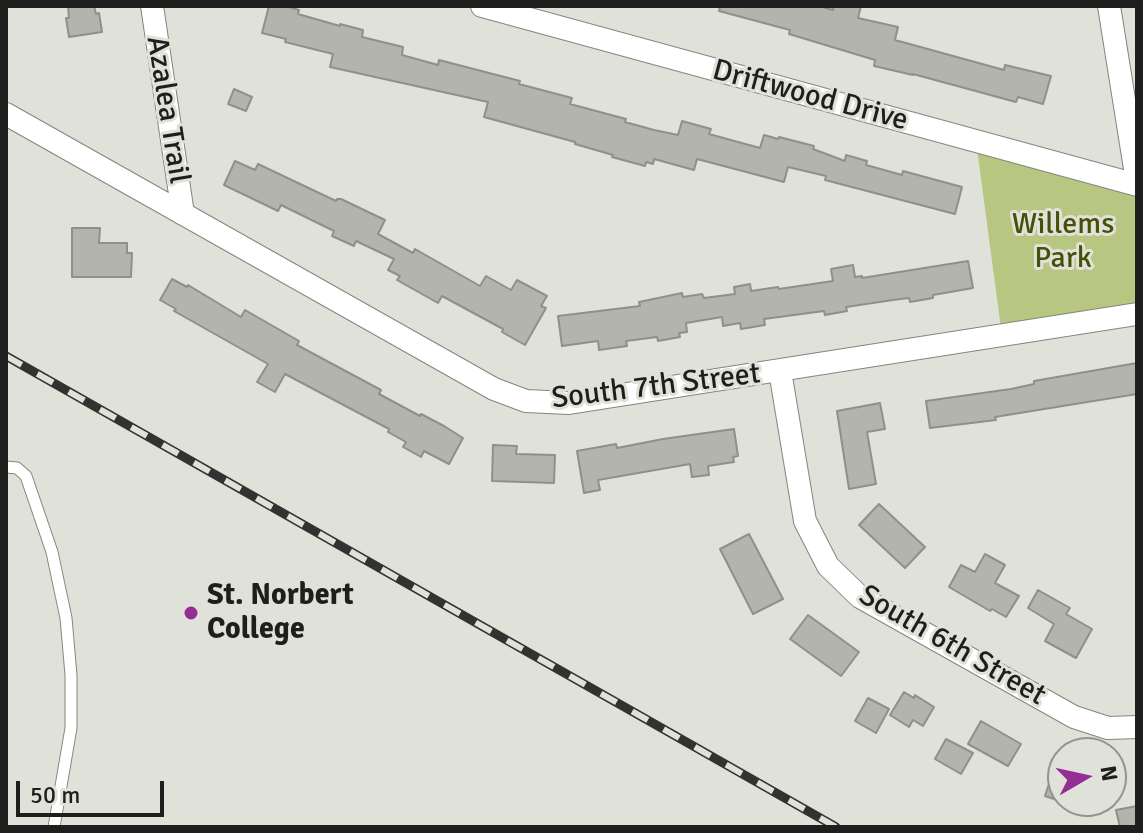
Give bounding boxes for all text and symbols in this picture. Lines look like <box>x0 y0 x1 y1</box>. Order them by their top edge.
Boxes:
street label: Azalea Trail <box>138 34 196 186</box>
street label: Driftwood Drive <box>708 53 912 139</box>
park label: Willems Park <box>1012 207 1114 278</box>
street label: South 7th Street <box>550 356 762 418</box>
place label: St. Norbert College <box>207 578 354 648</box>
street label: South 6th Street <box>852 578 1052 714</box>
marker: St. Norbert College <box>182 604 200 622</box>
north arrow <box>1047 737 1127 817</box>
text: N <box>1095 764 1124 783</box>
scale bar <box>20 765 168 815</box>
text: 50 m <box>30 780 80 810</box>

